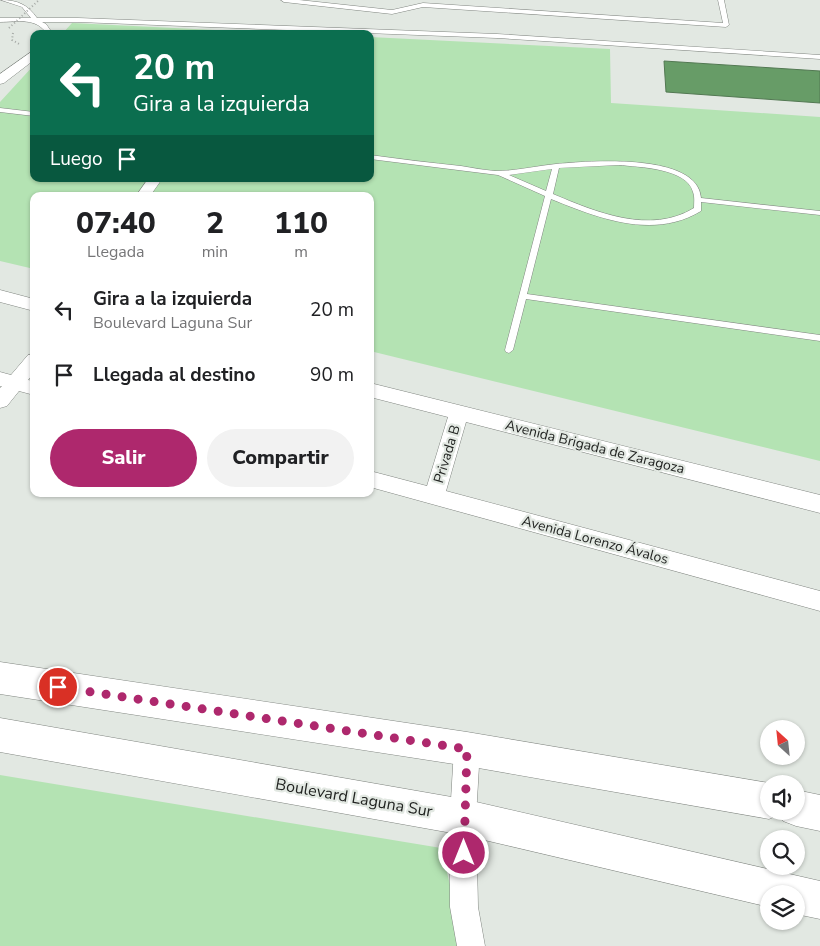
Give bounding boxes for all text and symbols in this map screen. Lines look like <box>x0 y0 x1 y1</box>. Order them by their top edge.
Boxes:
text: 20 m <box>133 44 215 91</box>
icon: left <box>50 50 115 115</box>
text: Gira a la izquierda <box>133 89 310 119</box>
icon: arrive <box>113 145 141 173</box>
text: Luego <box>50 146 103 172</box>
text: 07:40 <box>76 203 156 244</box>
text: 2 <box>206 203 224 244</box>
text: 110 <box>274 203 328 244</box>
text: Llegada <box>87 241 145 263</box>
text: min <box>202 241 228 263</box>
text: m <box>294 241 308 263</box>
text: Gira a la izquierda <box>93 286 252 312</box>
icon: left <box>50 296 78 324</box>
text: 20 m <box>310 297 354 323</box>
text: Boulevard Laguna Sur <box>93 312 252 334</box>
icon: arrive <box>50 361 78 389</box>
text: Llegada al destino <box>93 362 255 388</box>
text: 90 m <box>310 362 354 388</box>
street label: Avenida Brigada de Zaragoza <box>503 416 687 478</box>
street label: Privada B <box>429 422 465 486</box>
button: Salir <box>50 429 197 487</box>
button: Compartir <box>207 429 354 487</box>
street label: Avenida Lorenzo Ávalos <box>520 511 671 569</box>
pin <box>37 666 79 708</box>
icon: arrive <box>44 673 72 701</box>
north arrow <box>760 720 805 765</box>
map controls <box>760 720 805 930</box>
street label: Boulevard Laguna Sur <box>274 773 435 823</box>
button: sound <box>760 775 805 820</box>
position arrow <box>437 826 489 878</box>
button: search <box>760 830 805 875</box>
button: layers <box>760 885 805 930</box>

